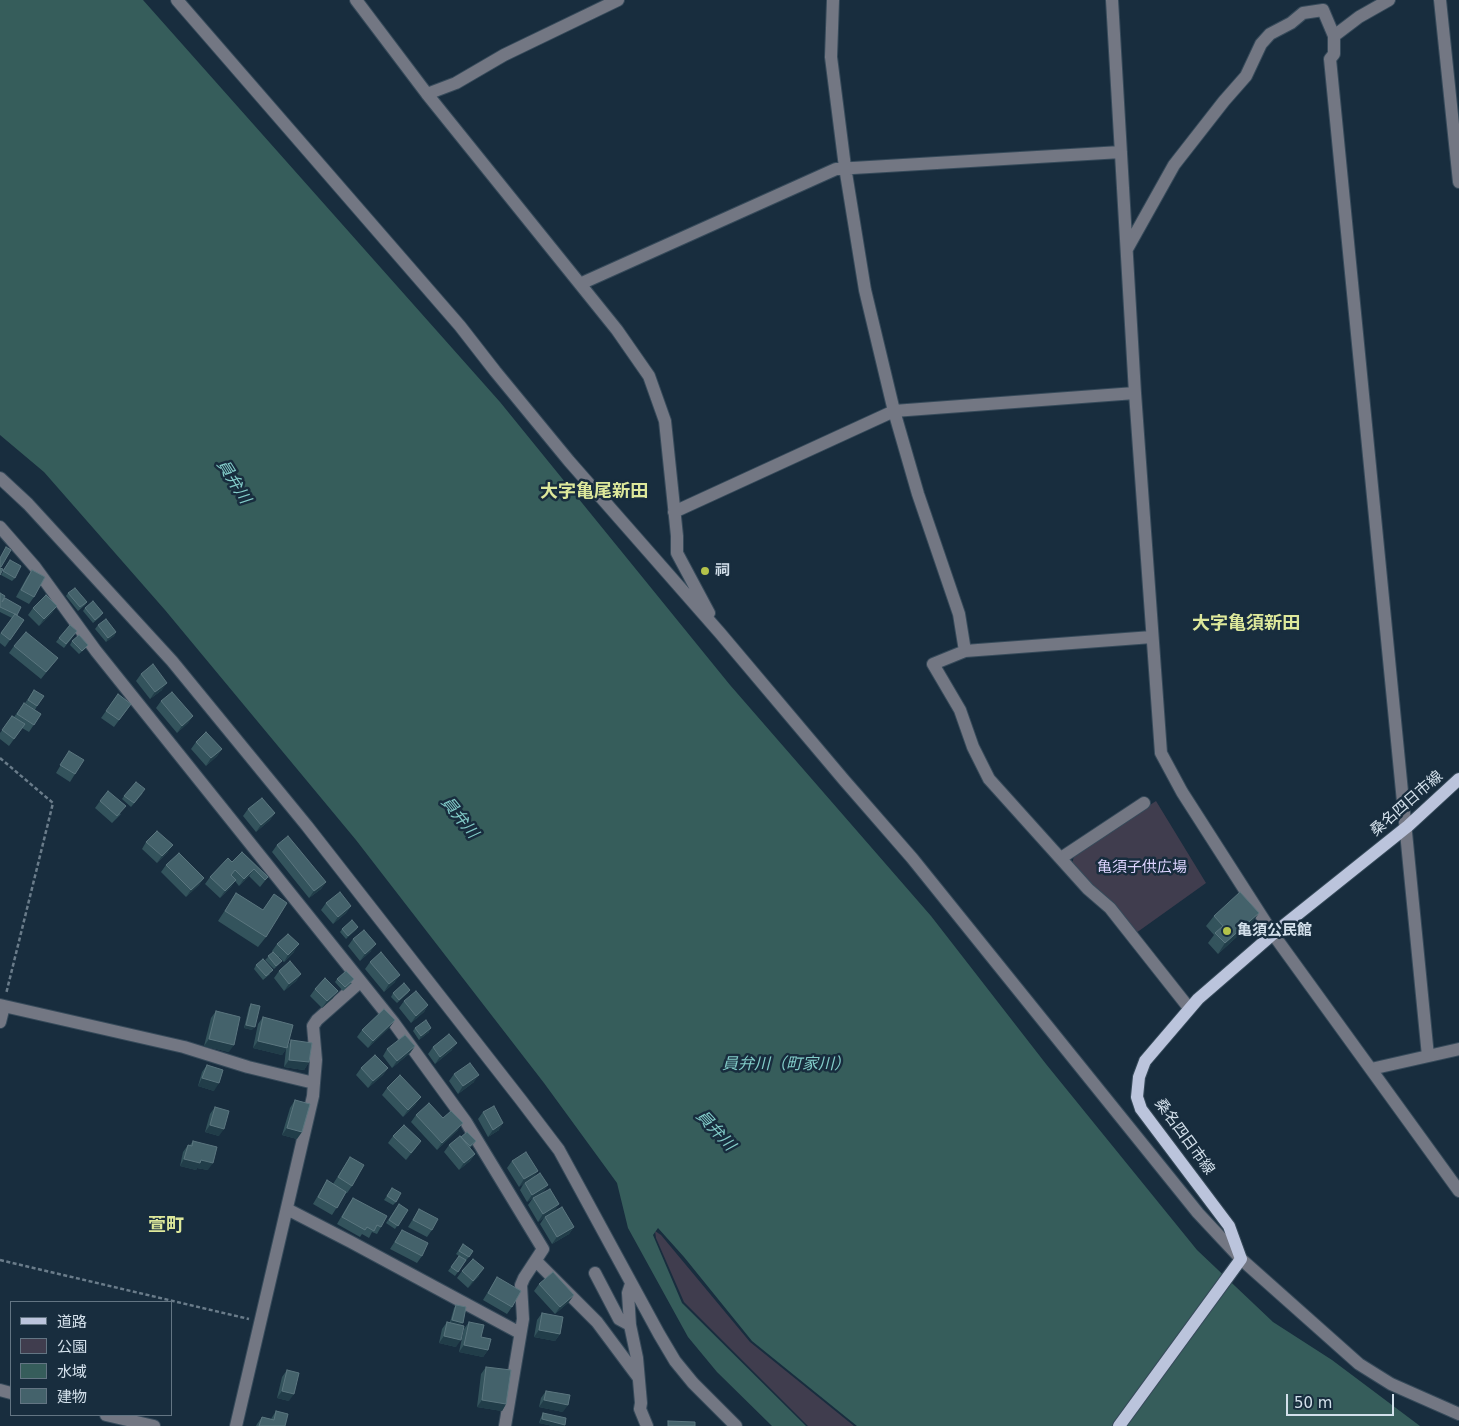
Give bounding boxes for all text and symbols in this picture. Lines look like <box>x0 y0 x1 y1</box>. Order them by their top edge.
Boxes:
water label: 員弁川 <box>212 457 254 507</box>
district label: 大字亀尾新田 <box>540 481 648 503</box>
place label: 祠 <box>715 562 730 580</box>
marker: 祠 <box>699 565 711 577</box>
district label: 大字亀須新田 <box>1192 613 1300 635</box>
street label: 桑名四日市線 <box>1367 768 1447 840</box>
water label: 員弁川 <box>436 793 482 843</box>
park label: 亀須子供広場 <box>1097 859 1187 877</box>
place label: 亀須公民館 <box>1237 922 1312 940</box>
marker: 亀須公民館 <box>1221 925 1233 937</box>
water label: 員弁川（町家川） <box>722 1055 850 1075</box>
street label: 桑名四日市線 <box>1150 1095 1218 1179</box>
water label: 員弁川 <box>692 1107 738 1155</box>
district label: 萱町 <box>148 1215 184 1237</box>
legend <box>10 1301 172 1416</box>
text: 道路 <box>57 1313 87 1331</box>
text: 公園 <box>57 1338 87 1356</box>
text: 水域 <box>57 1363 87 1381</box>
scale bar <box>1289 1384 1396 1416</box>
text: 建物 <box>57 1388 87 1406</box>
text: 50 m <box>1294 1394 1332 1412</box>

